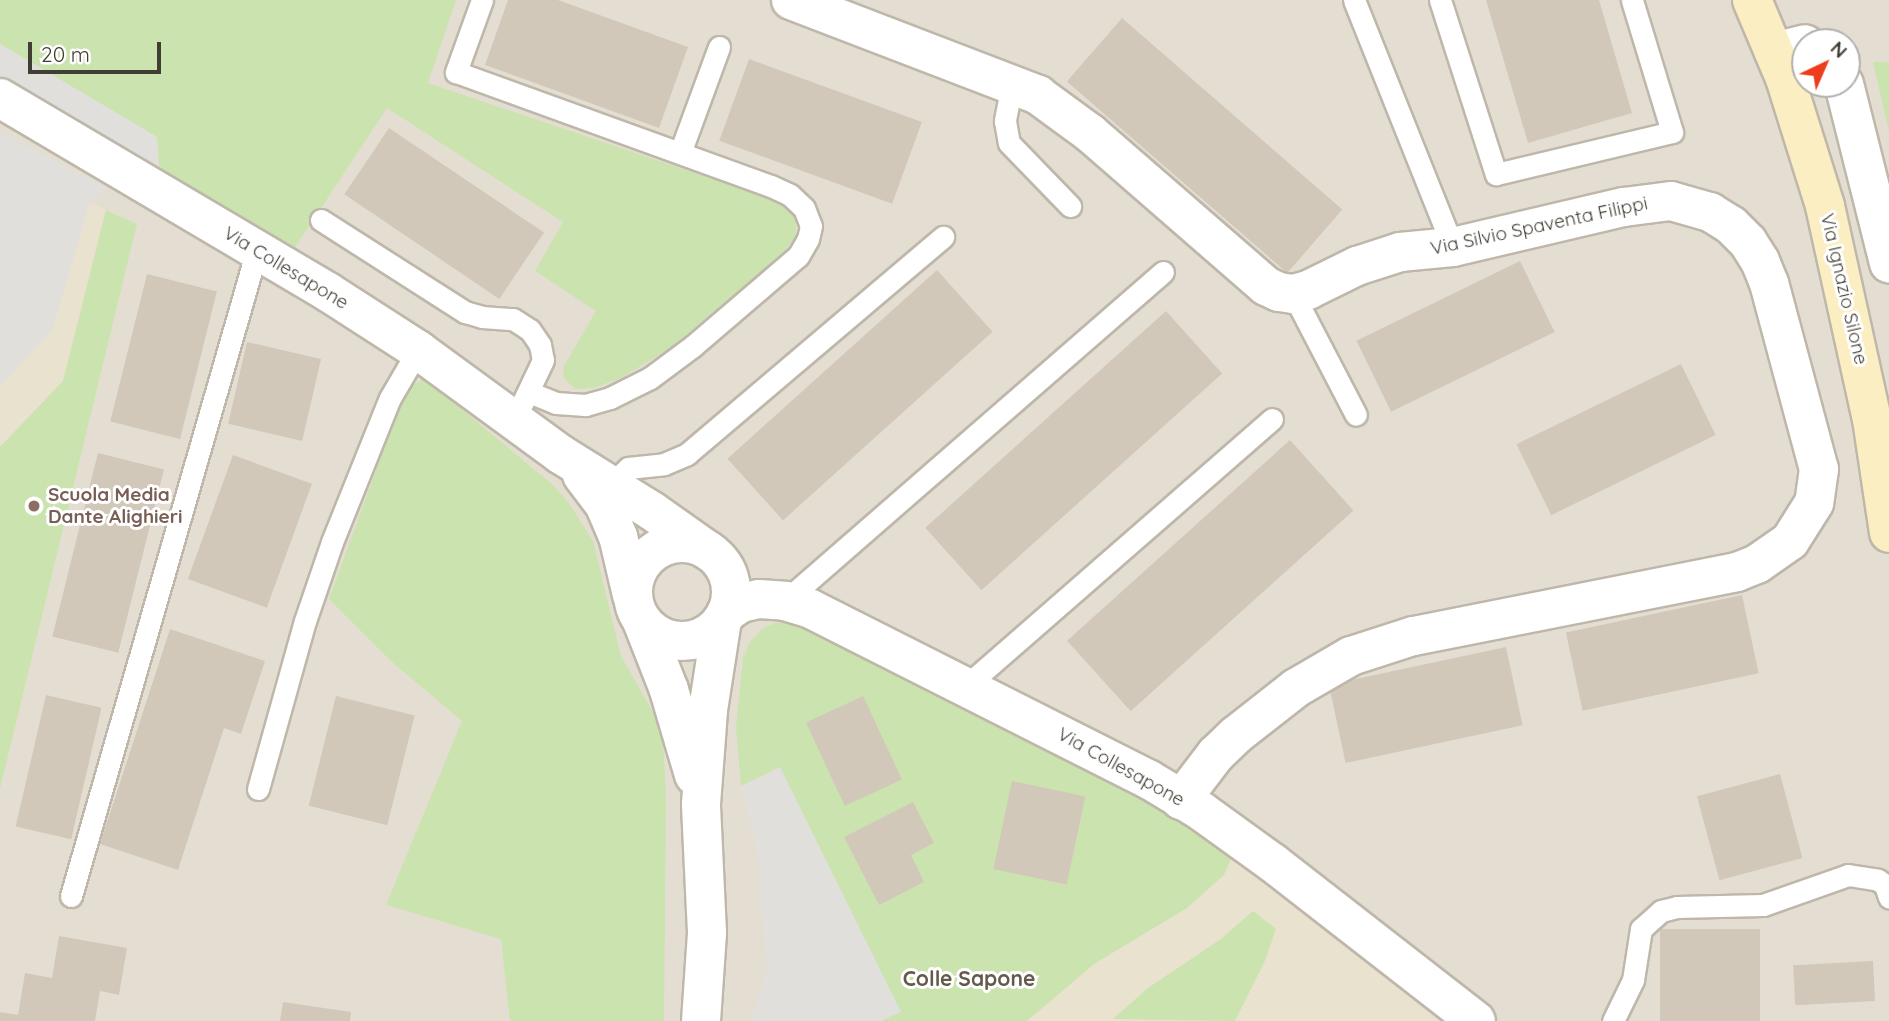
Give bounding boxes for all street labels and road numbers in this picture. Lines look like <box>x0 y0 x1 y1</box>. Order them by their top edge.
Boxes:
street label: Via Silvio Spaventa Filippi <box>1428 192 1650 260</box>
street label: Via Ignazio Silone <box>1816 211 1872 367</box>
street label: Via Collesapone <box>219 222 353 314</box>
street label: Via Collesapone <box>1053 723 1189 811</box>

